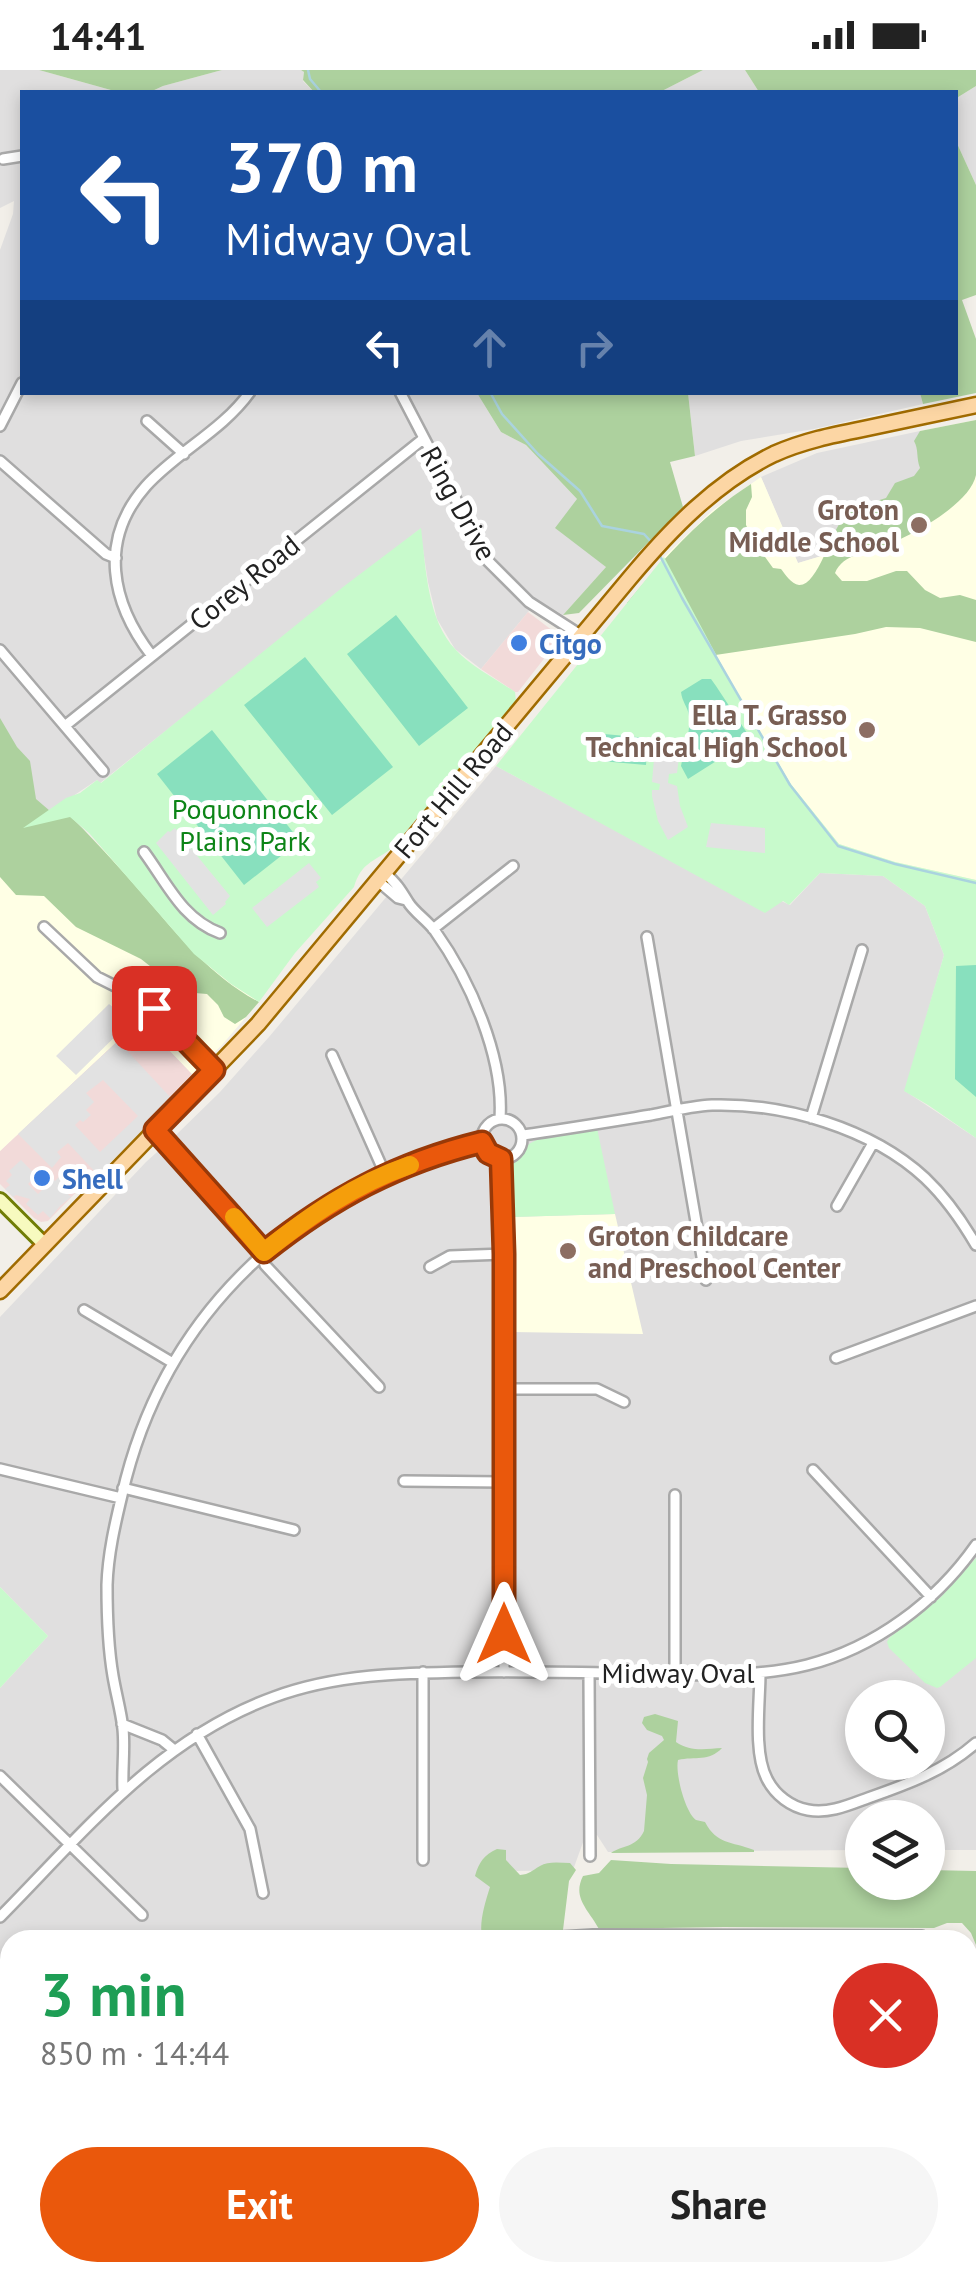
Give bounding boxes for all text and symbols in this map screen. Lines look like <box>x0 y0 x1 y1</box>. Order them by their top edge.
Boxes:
text: 14:41 <box>50 11 146 60</box>
text: 370 m <box>225 121 418 211</box>
icon: left <box>60 130 190 260</box>
text: Midway Oval <box>225 209 471 267</box>
icon: left <box>357 320 412 375</box>
icon: ahead <box>462 320 517 375</box>
icon: right <box>567 320 622 375</box>
street label: Ring Drive <box>413 439 505 567</box>
place label: Groton Middle School <box>729 491 900 560</box>
marker: Groton Middle School <box>908 514 930 536</box>
street label: Corey Road <box>181 526 307 638</box>
place label: Citgo <box>539 625 602 662</box>
marker: Citgo <box>508 632 530 654</box>
place label: Ella T. Grasso Technical High School <box>585 696 848 765</box>
street label: Fort Hill Road <box>385 714 521 866</box>
marker: Ella T. Grasso Technical High School <box>856 719 878 741</box>
park label: Poquonnock Plains Park <box>172 790 319 859</box>
pin <box>112 966 197 1051</box>
icon: arrive <box>127 981 182 1036</box>
place label: Shell <box>62 1160 124 1197</box>
marker: Shell <box>31 1167 53 1189</box>
place label: Groton Childcare and Preschool Center <box>588 1217 841 1286</box>
marker: Groton Childcare and Preschool Center <box>557 1240 579 1262</box>
position arrow <box>452 1582 556 1686</box>
street label: Midway Oval <box>602 1654 754 1691</box>
map controls <box>845 1680 945 1900</box>
button: search <box>845 1680 945 1780</box>
button: layers <box>845 1800 945 1900</box>
text: 3 min <box>40 1955 186 2033</box>
button: close <box>833 1963 938 2068</box>
text: 850 m · 14:44 <box>40 2032 229 2074</box>
button: Exit <box>40 2147 479 2262</box>
button: Share <box>499 2147 938 2262</box>

